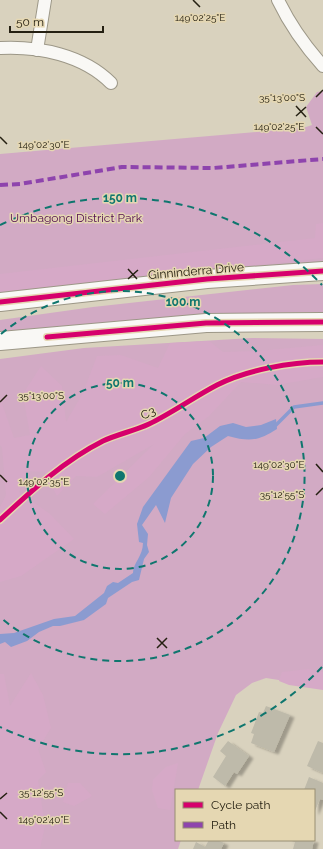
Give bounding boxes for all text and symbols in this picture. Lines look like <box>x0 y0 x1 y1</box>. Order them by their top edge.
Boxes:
scale bar <box>10 8 103 34</box>
text: 149°02'25"E <box>175 12 225 23</box>
text: 50 m <box>16 15 44 29</box>
text: 35°13'00"S <box>259 92 305 103</box>
text: 149°02'25"E <box>254 121 304 132</box>
text: 149°02'30"E <box>18 139 70 150</box>
text: 150 m <box>103 191 137 205</box>
park label: Umbagong District Park <box>10 211 143 225</box>
street label: Ginninderra Drive <box>148 260 244 282</box>
text: 100 m <box>166 295 200 309</box>
text: 50 m <box>106 376 134 390</box>
text: 35°13'00"S <box>18 390 64 401</box>
street label: C3 <box>138 403 158 423</box>
text: 149°02'30"E <box>253 459 305 470</box>
centre of rings <box>113 469 127 483</box>
text: 149°02'35"E <box>19 476 69 487</box>
text: 35°12'55"S <box>260 489 304 500</box>
text: 35°12'55"S <box>19 787 63 798</box>
legend <box>175 789 315 841</box>
text: Cycle path <box>211 798 270 812</box>
text: 149°02'40"E <box>19 814 69 825</box>
text: Path <box>211 818 236 832</box>

